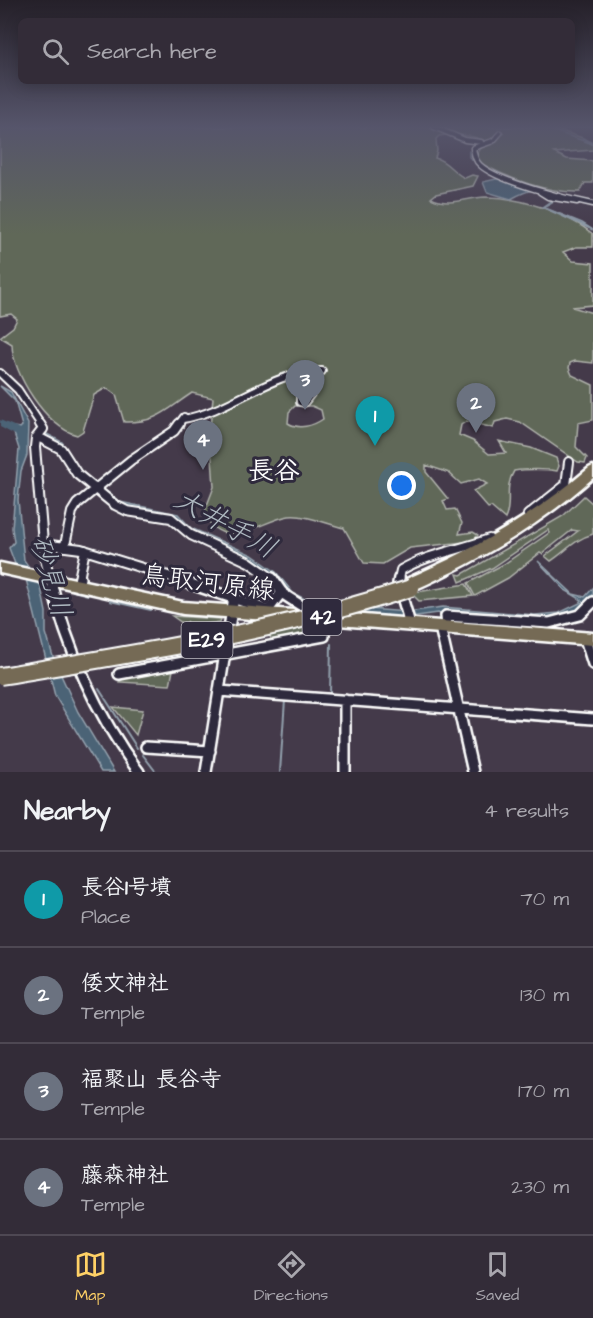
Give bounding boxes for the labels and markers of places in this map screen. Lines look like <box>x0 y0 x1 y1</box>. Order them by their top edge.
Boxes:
pin: 3 <box>286 360 324 410</box>
pin: 2 <box>456 384 496 433</box>
pin: 1 <box>356 396 394 446</box>
pin: 4 <box>184 420 222 470</box>

